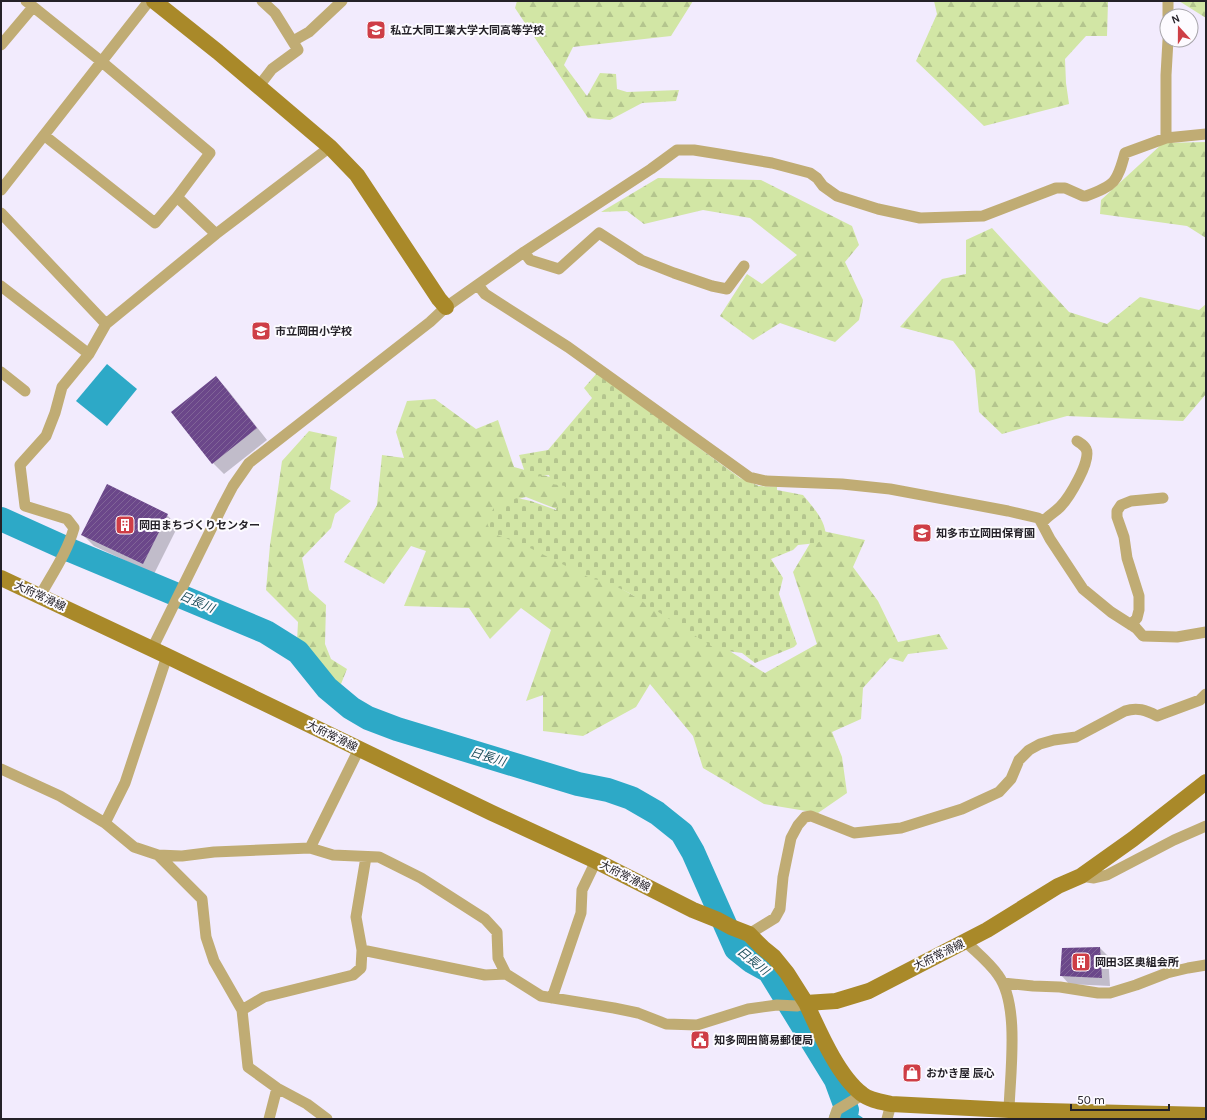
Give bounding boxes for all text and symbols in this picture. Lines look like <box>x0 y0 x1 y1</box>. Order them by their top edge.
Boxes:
north arrow <box>1159 8 1199 48</box>
text: N <box>1170 12 1182 27</box>
school or university icon: 私立大同工業大学大同高等学校 <box>365 19 387 41</box>
place label: 私立大同工業大学大同高等学校 <box>390 24 544 37</box>
school or university icon: 市立岡田小学校 <box>250 320 272 342</box>
place label: 市立岡田小学校 <box>275 325 352 338</box>
building icon: 岡田まちづくりセンター <box>114 514 136 536</box>
place label: 岡田まちづくりセンター <box>139 519 260 532</box>
school or university icon: 知多市立岡田保育園 <box>911 522 933 544</box>
place label: 知多市立岡田保育園 <box>936 527 1035 540</box>
street label: 大府常滑線 <box>12 578 68 614</box>
water label: 日長川 <box>178 589 218 616</box>
street label: 大府常滑線 <box>304 718 360 754</box>
water label: 日長川 <box>469 745 509 770</box>
street label: 大府常滑線 <box>598 858 652 894</box>
street label: 大府常滑線 <box>911 937 967 973</box>
water label: 日長川 <box>735 944 773 979</box>
building icon: 岡田3区奥組会所 <box>1070 951 1092 973</box>
place label: 岡田3区奥組会所 <box>1095 956 1179 969</box>
public building icon: 知多岡田簡易郵便局 <box>689 1029 711 1051</box>
place label: 知多岡田簡易郵便局 <box>714 1034 813 1047</box>
shop icon: おかき屋 辰心 <box>901 1062 923 1084</box>
place label: おかき屋 辰心 <box>926 1067 995 1080</box>
scale bar <box>1071 1086 1169 1112</box>
text: 50 m <box>1077 1093 1105 1107</box>

